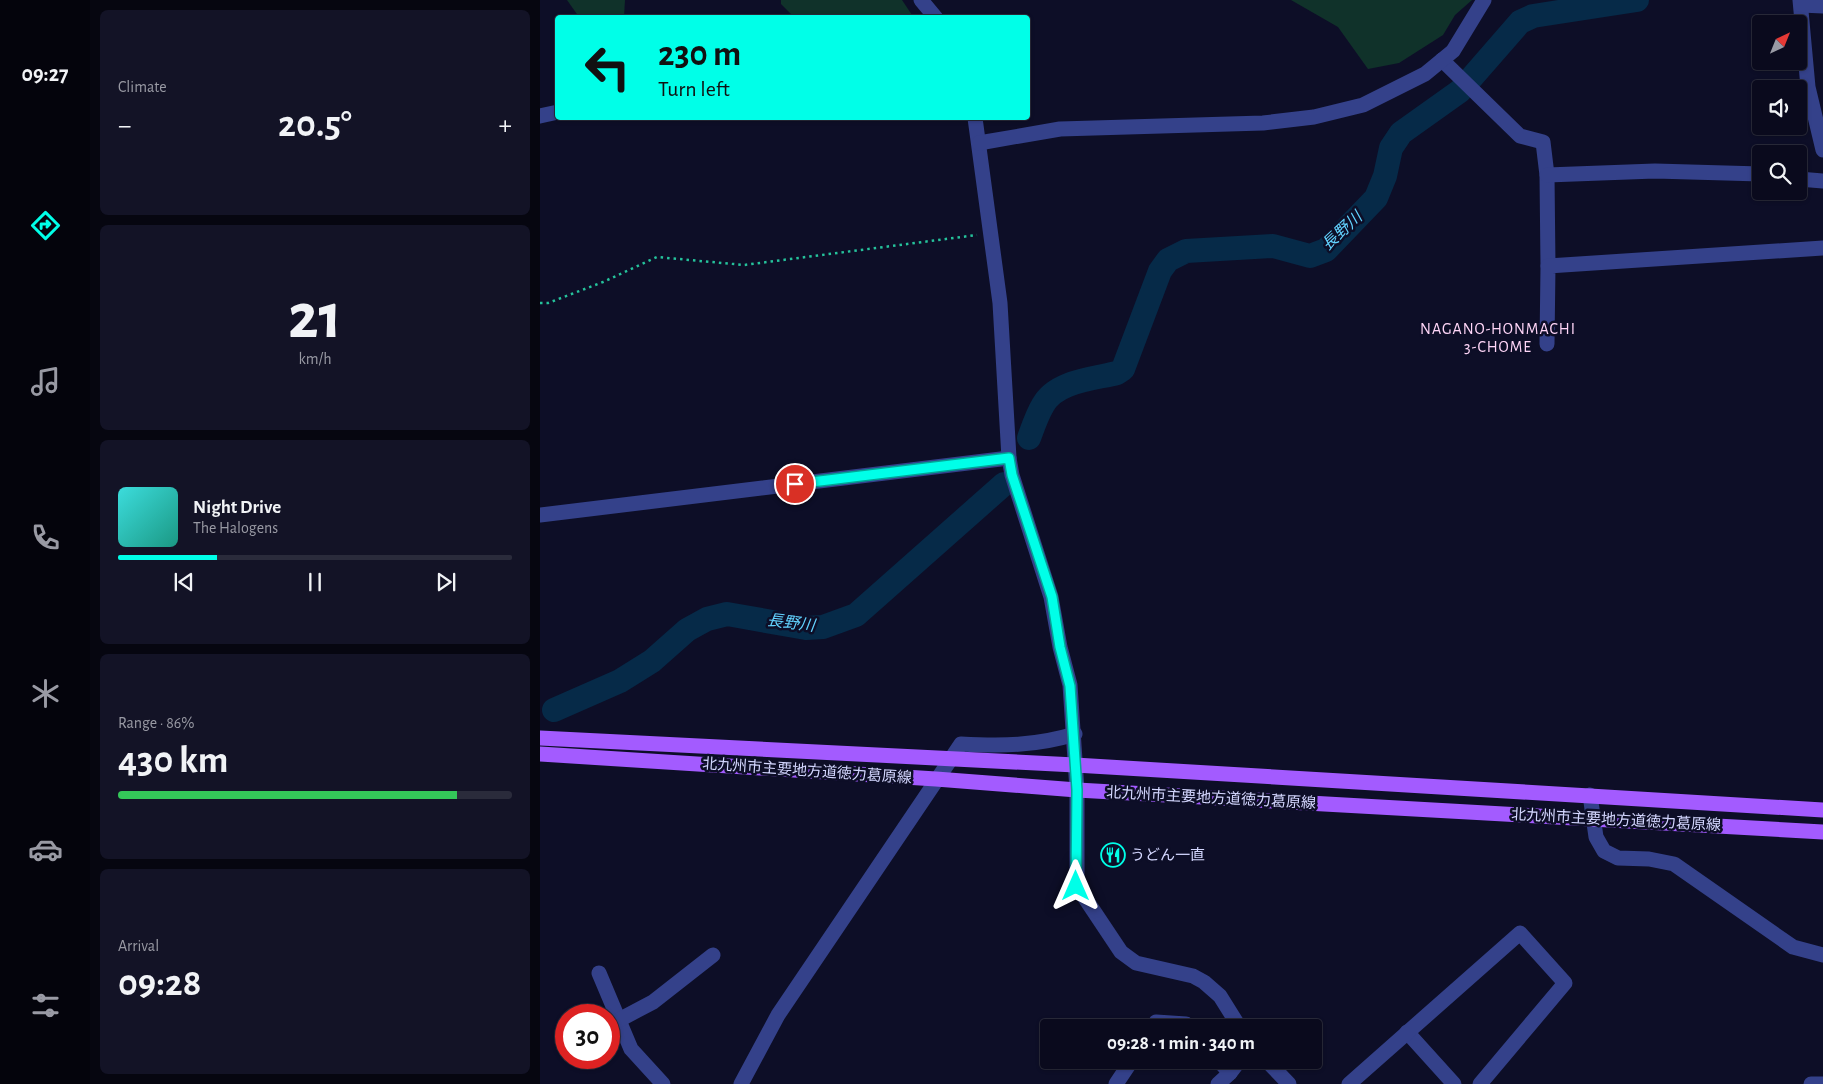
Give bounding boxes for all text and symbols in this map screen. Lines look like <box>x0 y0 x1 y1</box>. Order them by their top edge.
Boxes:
north arrow <box>1752 15 1808 70</box>
map controls <box>1752 15 1807 200</box>
icon: left <box>575 35 640 100</box>
text: 230 m <box>658 37 741 72</box>
text: 09:27 <box>22 63 69 85</box>
text: Turn left <box>658 78 730 100</box>
text: Climate <box>118 79 167 95</box>
button: sound <box>1752 80 1807 135</box>
text: 20.5° <box>278 106 352 144</box>
text: − <box>118 112 131 140</box>
text: + <box>499 112 512 140</box>
button: search <box>1752 145 1807 200</box>
water label: 長野川 <box>1319 207 1366 253</box>
icon: directions <box>28 208 63 243</box>
text: 21 <box>288 285 342 350</box>
district label: NAGANO-HONMACHI 3-CHOME <box>1420 321 1576 355</box>
text: km/h <box>298 351 332 367</box>
icon: music <box>28 364 63 399</box>
pin <box>774 463 816 505</box>
icon: arrive <box>781 470 809 498</box>
text: Night Drive <box>193 498 281 517</box>
icon: phone <box>28 520 63 555</box>
text: The Halogens <box>193 520 278 536</box>
icon: previous <box>170 568 198 596</box>
icon: pause <box>301 568 329 596</box>
icon: next <box>432 568 460 596</box>
water label: 長野川 <box>766 612 818 634</box>
icon: climate <box>28 676 63 711</box>
text: Range · 86% <box>118 715 194 731</box>
text: 430 km <box>118 742 229 780</box>
street label: 北九州市主要地方道徳力葛原線 <box>702 754 912 786</box>
street label: 北九州市主要地方道徳力葛原線 <box>1106 783 1316 811</box>
street label: 北九州市主要地方道徳力葛原線 <box>1511 805 1721 833</box>
icon: car <box>28 832 63 867</box>
restaurant icon: うどん一直 <box>1100 842 1126 868</box>
place label: うどん一直 <box>1130 846 1205 863</box>
position arrow <box>1049 859 1101 911</box>
text: Arrival <box>118 938 159 954</box>
text: 09:28 <box>118 965 202 1003</box>
icon: filters <box>28 988 63 1023</box>
speed limit sign: 30 <box>555 1004 620 1069</box>
text: 09:28 · 1 min · 340 m <box>1107 1034 1255 1053</box>

